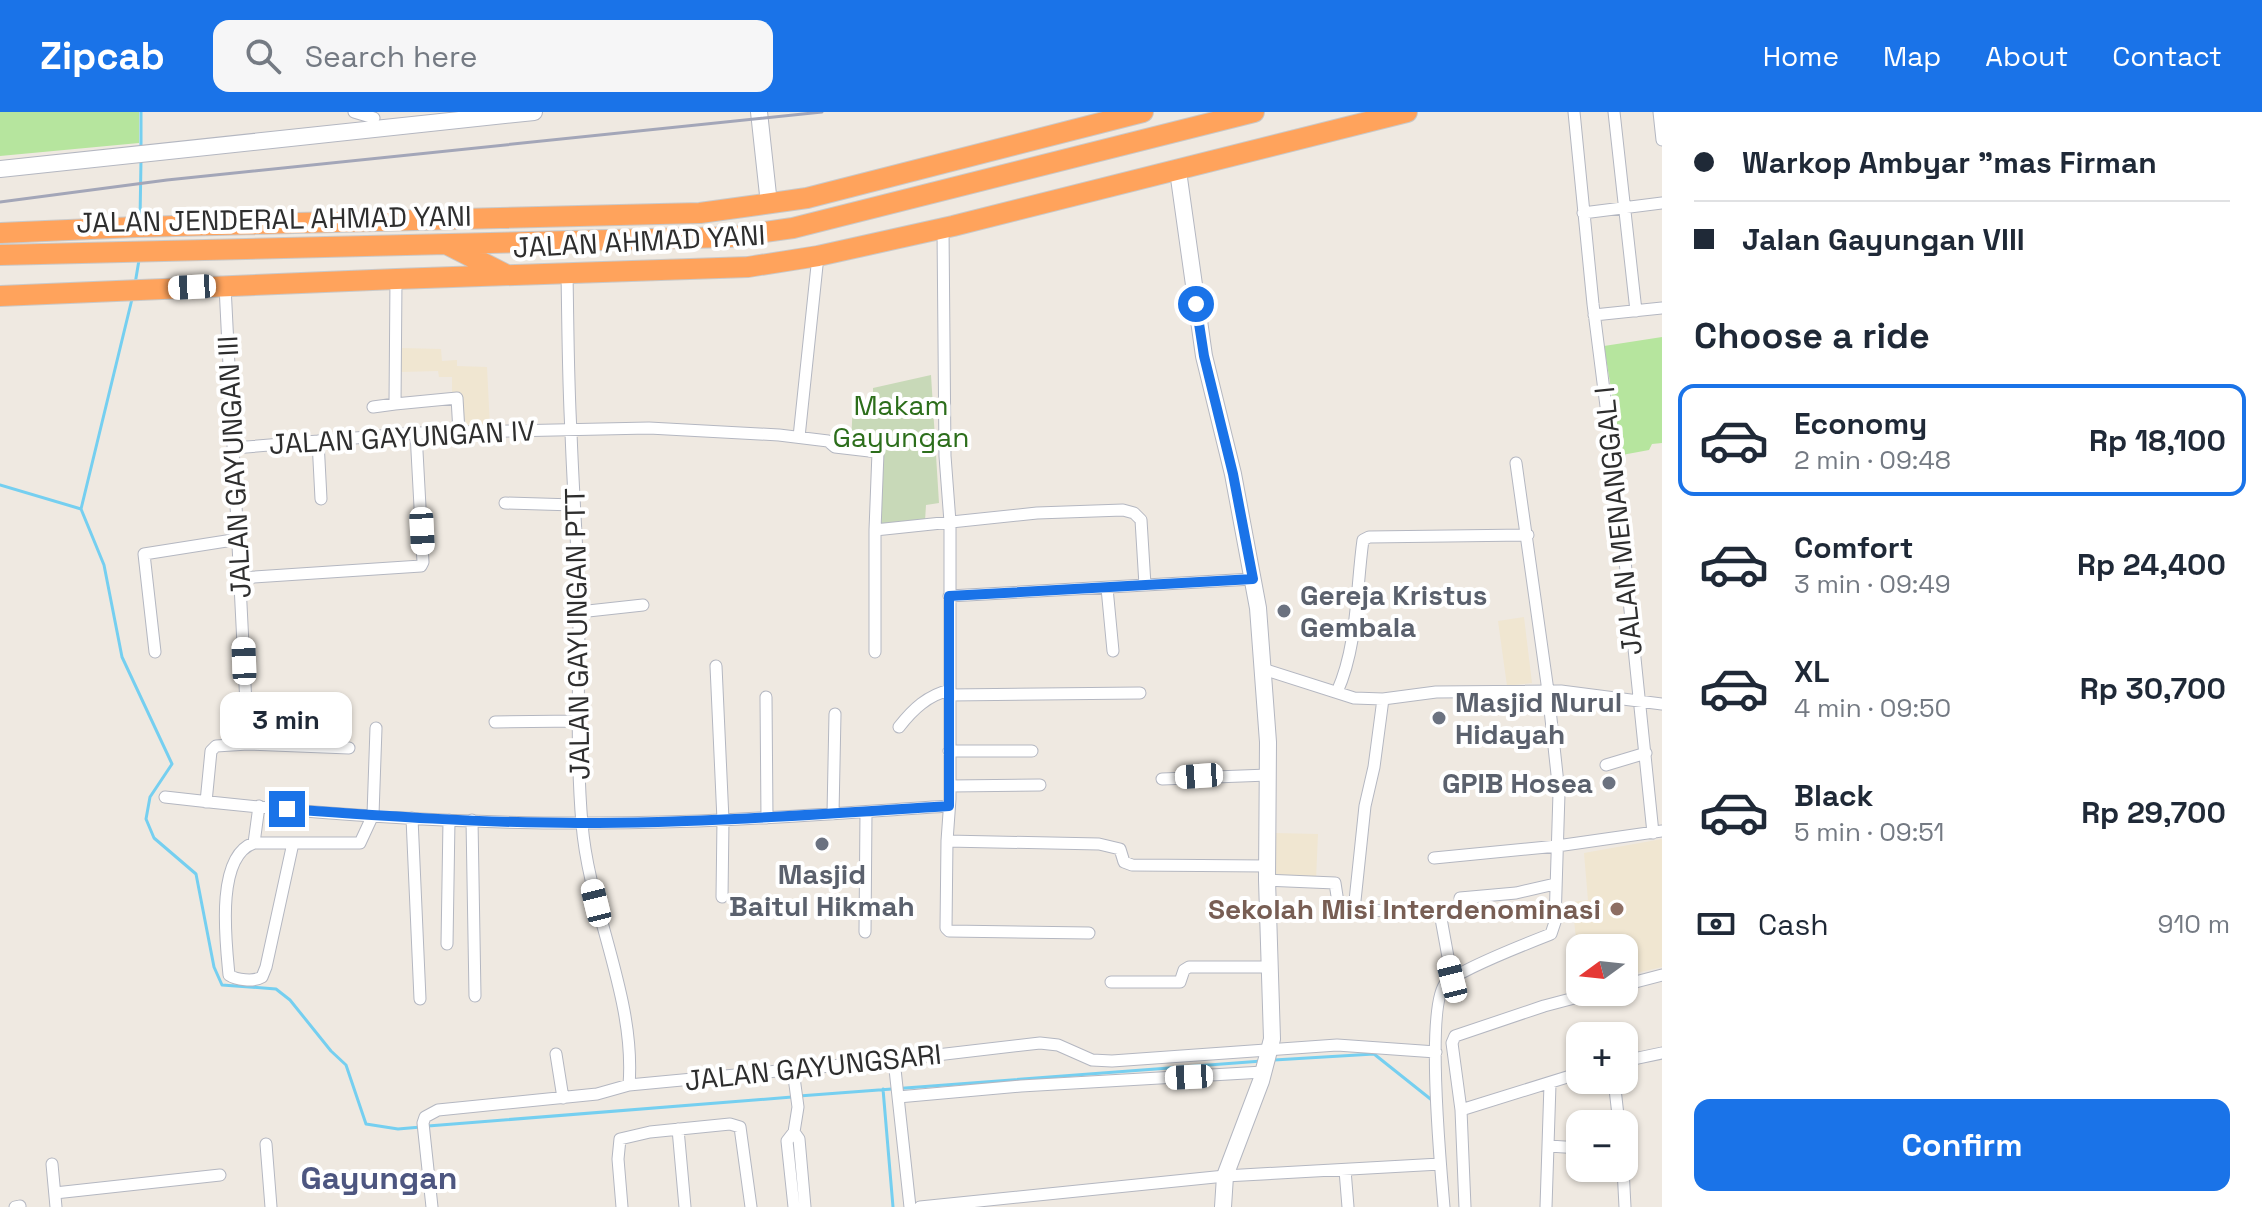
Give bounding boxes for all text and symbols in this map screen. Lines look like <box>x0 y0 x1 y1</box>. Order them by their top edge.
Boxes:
search box <box>213 20 773 92</box>
text: Zipcab <box>40 32 165 80</box>
icon: search <box>241 34 285 78</box>
text: Search here <box>305 37 478 76</box>
text: Home <box>1763 38 1839 74</box>
text: Map <box>1883 38 1941 74</box>
text: About <box>1985 38 2068 74</box>
text: Contact <box>2112 38 2222 74</box>
text: Warkop Ambyar "mas Firman <box>1742 143 2157 182</box>
street label: JALAN JENDERAL AHMAD YANI <box>76 198 472 240</box>
street label: JALAN AHMAD YANI <box>512 216 766 266</box>
text: Jalan Gayungan VIII <box>1742 220 2025 259</box>
car <box>167 274 217 300</box>
route start <box>1178 286 1214 322</box>
text: Choose a ride <box>1694 313 1930 359</box>
street label: JALAN GAYUNGAN III <box>209 335 259 599</box>
street label: JALAN MENANGGAL I <box>1586 385 1650 657</box>
park label: Makam Gayungan <box>833 387 969 455</box>
icon: car <box>1698 404 1770 476</box>
text: Economy <box>1794 404 1927 443</box>
street label: JALAN GAYUNGAN IV <box>268 412 536 462</box>
text: Rp 18,100 <box>2089 421 2226 460</box>
text: 2 min · 09:48 <box>1794 443 1951 477</box>
street label: JALAN GAYUNGAN PTT <box>556 488 598 780</box>
car <box>409 506 435 556</box>
icon: car <box>1698 528 1770 600</box>
text: Comfort <box>1794 528 1913 567</box>
text: Rp 24,400 <box>2077 545 2226 584</box>
text: 3 min · 09:49 <box>1794 567 1951 601</box>
place label: Gereja Kristus Gembala <box>1300 577 1487 645</box>
marker: Gereja Kristus Gembala <box>1275 602 1293 620</box>
car <box>231 637 257 685</box>
icon: car <box>1698 652 1770 724</box>
text: XL <box>1794 652 1830 691</box>
text: Rp 30,700 <box>2080 669 2226 708</box>
place label: Masjid Nurul Hidayah <box>1455 684 1622 752</box>
text: 4 min · 09:50 <box>1794 691 1951 725</box>
callout: 3 min <box>221 693 353 749</box>
text: 3 min <box>252 703 320 737</box>
marker: Masjid Nurul Hidayah <box>1430 709 1448 727</box>
car <box>1174 762 1224 790</box>
place label: GPIB Hosea <box>1442 765 1593 801</box>
marker: GPIB Hosea <box>1600 774 1618 792</box>
icon: car <box>1698 776 1770 848</box>
text: Black <box>1794 776 1873 815</box>
route end <box>269 791 305 827</box>
text: Rp 29,700 <box>2081 793 2226 832</box>
text: 5 min · 09:51 <box>1794 815 1944 849</box>
marker: Masjid Baitul Hikmah <box>813 835 831 853</box>
place label: Masjid Baitul Hikmah <box>729 856 915 924</box>
car <box>579 877 613 929</box>
place label: Sekolah Misi Interdenominasi <box>1208 891 1601 927</box>
marker: Sekolah Misi Interdenominasi <box>1608 900 1626 918</box>
icon: cash <box>1694 902 1738 946</box>
text: Cash <box>1758 905 1829 944</box>
text: 910 m <box>2158 907 2230 941</box>
north arrow <box>1566 934 1638 1006</box>
map controls <box>1566 934 1638 1182</box>
car <box>1435 953 1469 1005</box>
button: + <box>1566 1022 1638 1094</box>
street label: JALAN GAYUNGSARI <box>683 1036 943 1098</box>
car <box>1164 1064 1214 1090</box>
button: Confirm <box>1694 1099 2230 1191</box>
button: − <box>1566 1110 1638 1182</box>
district label: Gayungan <box>301 1158 458 1198</box>

